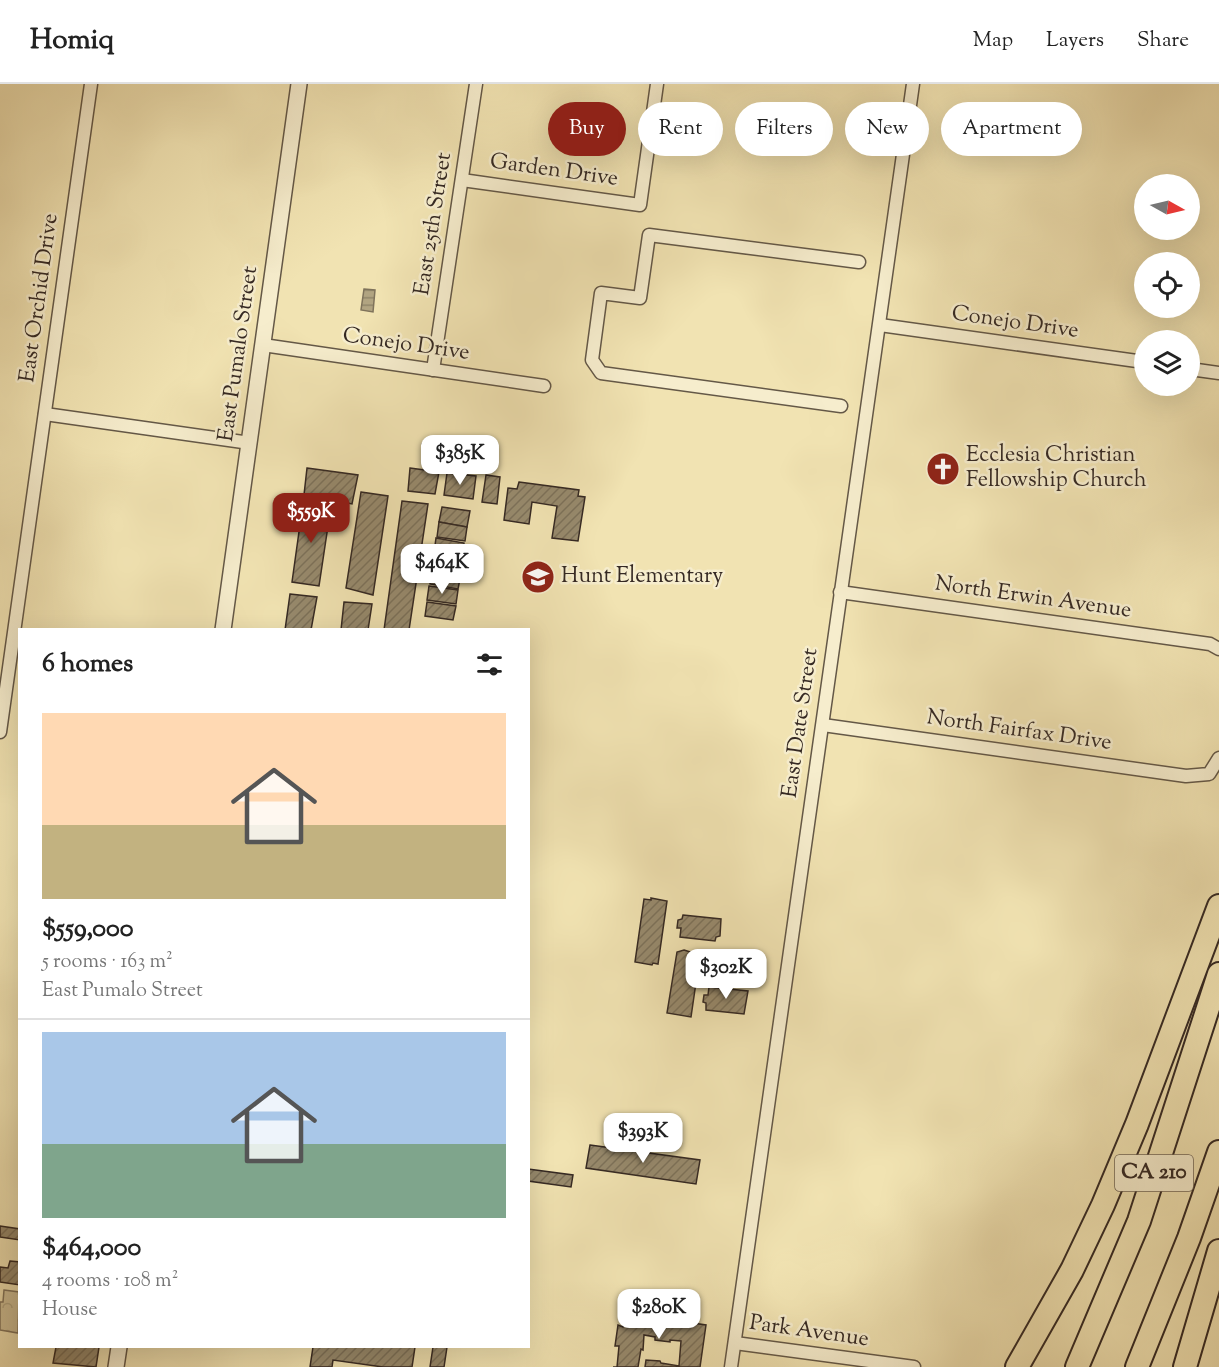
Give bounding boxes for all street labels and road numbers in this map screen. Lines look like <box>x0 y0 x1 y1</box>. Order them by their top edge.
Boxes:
street label: Garden Drive <box>488 146 620 196</box>
street label: East 25th Street <box>407 150 461 298</box>
street label: East Orchid Drive <box>12 211 68 385</box>
street label: East Pumalo Street <box>211 264 267 444</box>
street label: Conejo Drive <box>949 298 1081 348</box>
street label: Conejo Drive <box>340 320 472 370</box>
street label: North Erwin Avenue <box>933 568 1133 628</box>
street label: East Date Street <box>775 646 827 800</box>
street label: North Fairfax Drive <box>924 702 1114 760</box>
road number: CA 210 <box>1115 1155 1193 1191</box>
street label: Park Avenue <box>747 1308 871 1356</box>

